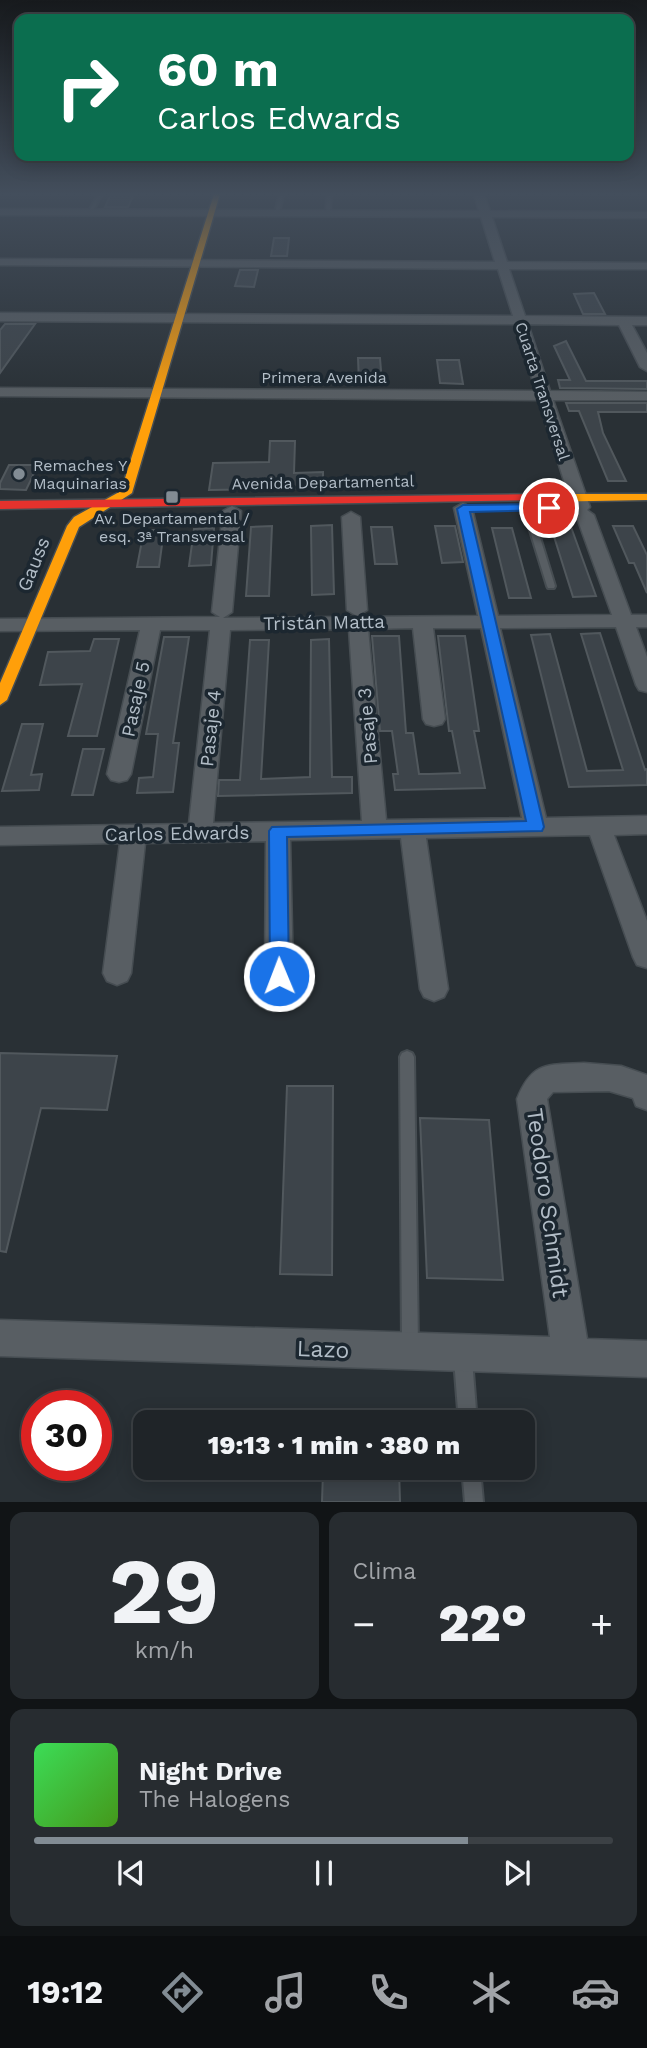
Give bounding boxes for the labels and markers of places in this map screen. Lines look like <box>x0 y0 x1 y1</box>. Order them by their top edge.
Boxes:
place label: Remaches Y Maquinarias <box>33 456 127 493</box>
marker: Remaches Y Maquinarias <box>11 466 27 482</box>
pin <box>519 478 579 538</box>
marker: Av. Departamental / esq. 3ª Transversal <box>164 489 180 505</box>
place label: Av. Departamental / esq. 3ª Transversal <box>94 509 250 546</box>

